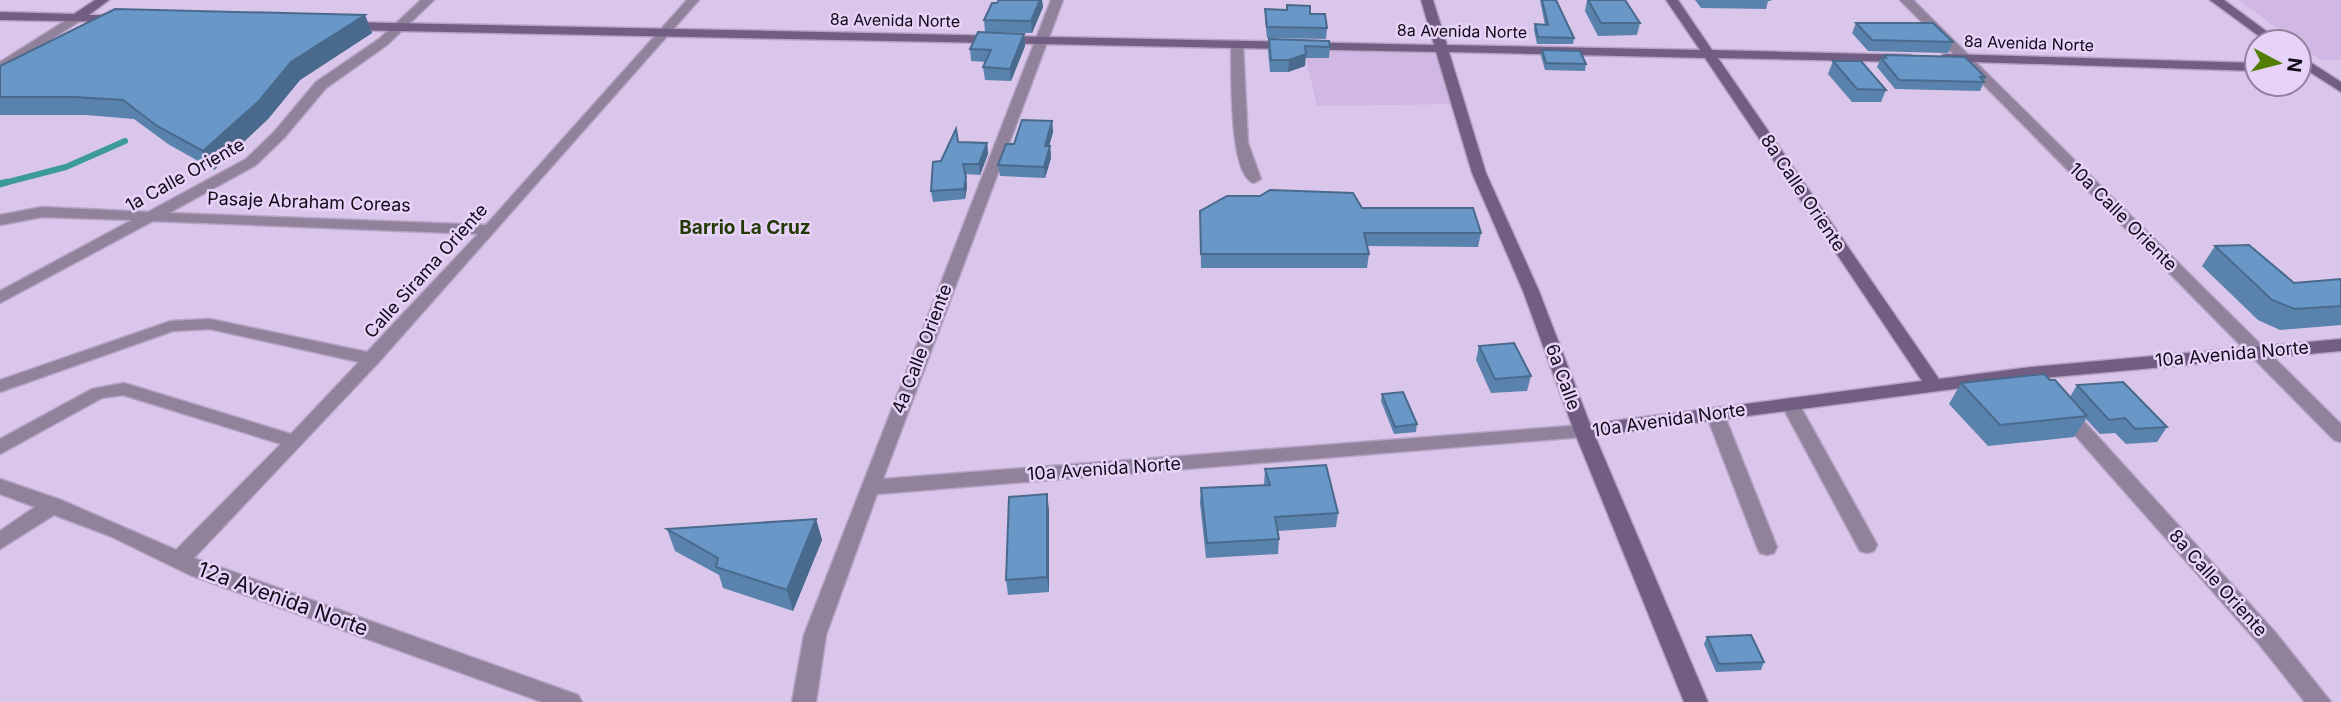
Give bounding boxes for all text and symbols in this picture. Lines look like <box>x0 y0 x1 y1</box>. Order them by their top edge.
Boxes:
street label: 8a Avenida Norte <box>830 9 960 31</box>
street label: 8a Avenida Norte <box>1397 20 1527 42</box>
north arrow <box>2243 28 2313 98</box>
street label: 8a Avenida Norte <box>1964 31 2094 55</box>
text: N <box>2282 56 2307 74</box>
street label: 8a Calle Oriente <box>1757 130 1850 255</box>
street label: 1a Calle Oriente <box>122 133 248 216</box>
street label: 10a Calle Oriente <box>2065 158 2182 275</box>
street label: Pasaje Abraham Coreas <box>207 187 411 216</box>
street label: Calle Sirama Oriente <box>360 199 492 342</box>
district label: Barrio La Cruz <box>679 216 811 239</box>
street label: 4a Calle Oriente <box>887 281 956 416</box>
street label: 10a Avenida Norte <box>2154 336 2310 371</box>
street label: 6a Calle <box>1542 341 1585 413</box>
street label: 10a Avenida Norte <box>1591 398 1747 441</box>
street label: 10a Avenida Norte <box>1026 453 1182 484</box>
street label: 8a Calle Oriente <box>2165 525 2272 640</box>
street label: 12a Avenida Norte <box>195 556 372 641</box>

